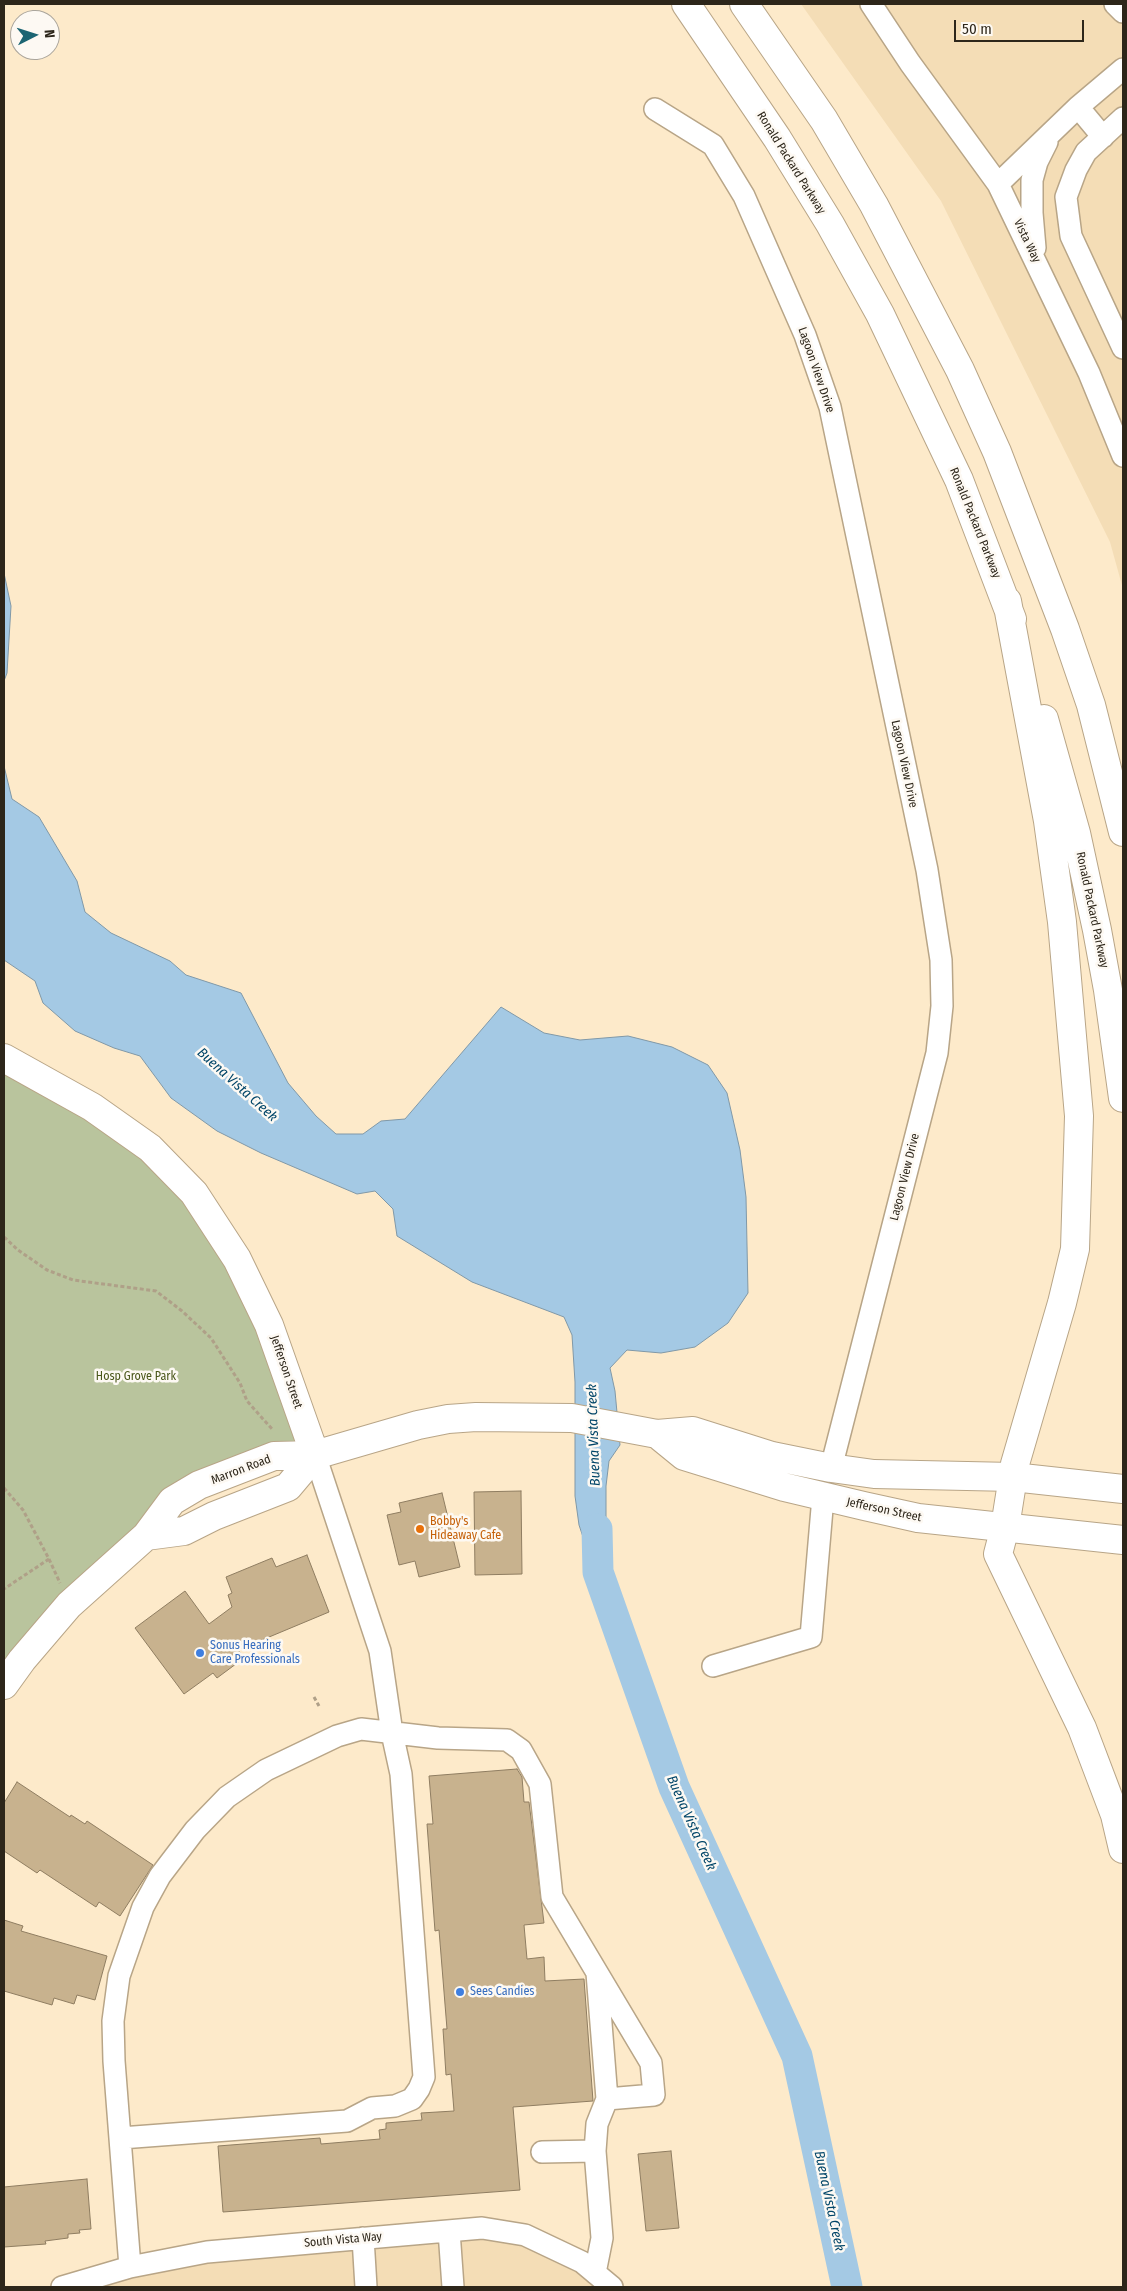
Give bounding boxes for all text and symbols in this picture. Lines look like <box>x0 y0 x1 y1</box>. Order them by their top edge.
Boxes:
north arrow <box>10 10 60 60</box>
scale bar <box>957 10 1087 42</box>
text: 50 m <box>962 20 992 38</box>
text: N <box>41 29 58 39</box>
street label: Ronald Packard Parkway <box>754 109 828 217</box>
street label: Vista Way <box>1010 217 1044 265</box>
street label: Lagoon View Drive <box>795 325 837 415</box>
street label: Ronald Packard Parkway <box>946 465 1004 581</box>
street label: Lagoon View Drive <box>888 719 920 809</box>
street label: Ronald Packard Parkway <box>1073 851 1111 969</box>
water label: Buena Vista Creek <box>193 1045 281 1125</box>
street label: Lagoon View Drive <box>887 1132 923 1222</box>
street label: Jefferson Street <box>267 1334 305 1410</box>
park label: Hosp Grove Park <box>96 1370 176 1384</box>
water label: Buena Vista Creek <box>584 1384 604 1486</box>
street label: Marron Road <box>209 1452 273 1488</box>
street label: Jefferson Street <box>845 1495 923 1525</box>
place label: Bobby's Hideaway Cafe <box>430 1515 501 1543</box>
marker: Bobby's Hideaway Cafe <box>414 1523 426 1535</box>
place label: Sonus Hearing Care Professionals <box>210 1639 300 1667</box>
marker: Sonus Hearing Care Professionals <box>194 1647 206 1659</box>
water label: Buena Vista Creek <box>663 1773 719 1873</box>
place label: Sees Candies <box>470 1985 534 1999</box>
marker: Sees Candies <box>454 1986 466 1998</box>
water label: Buena Vista Creek <box>810 2149 848 2253</box>
street label: South Vista Way <box>303 2229 383 2251</box>

